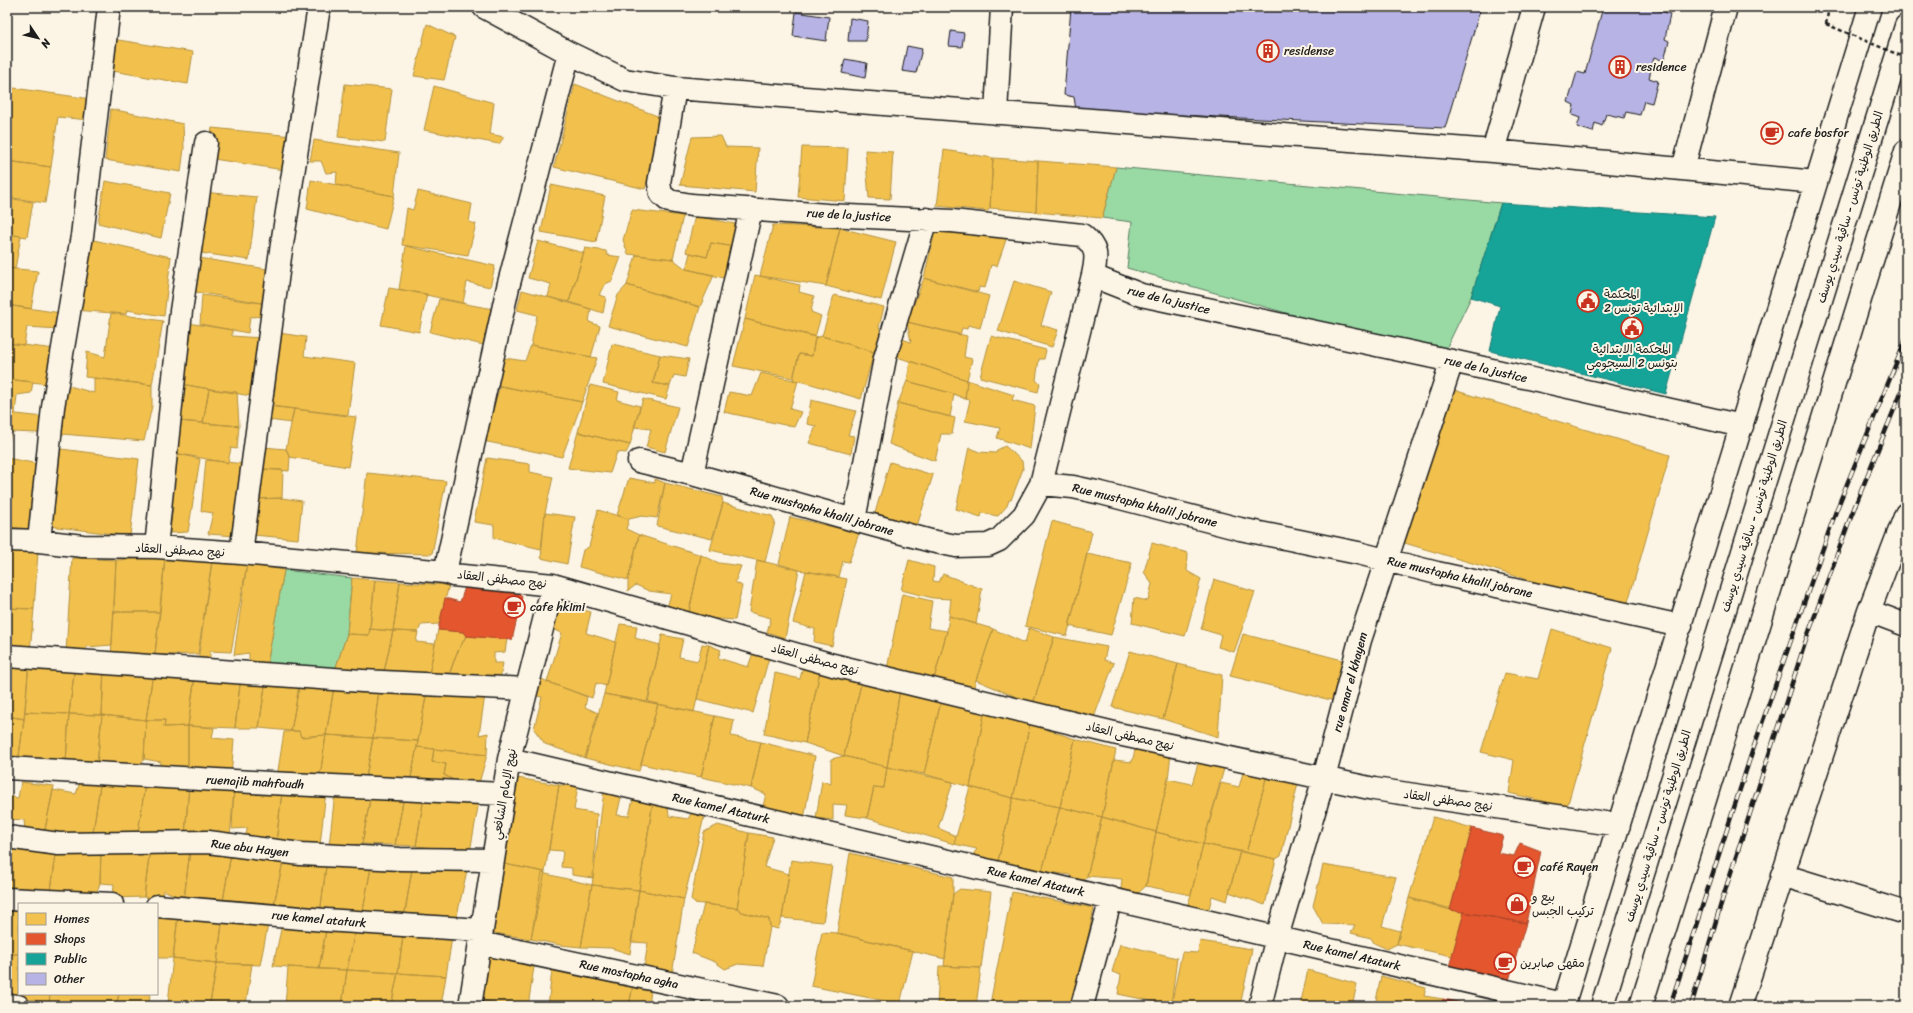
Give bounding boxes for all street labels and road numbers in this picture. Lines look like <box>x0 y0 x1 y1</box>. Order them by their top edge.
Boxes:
street label: الطريق الوطنية تونس - ساقية سيدي يوسف <box>1810 108 1890 306</box>
street label: rue de la justice <box>806 202 892 228</box>
street label: rue de la justice <box>1125 279 1213 321</box>
street label: rue de la justice <box>1442 349 1530 389</box>
street label: الطريق الوطنية تونس - ساقية سيدي يوسف <box>1714 417 1794 615</box>
street label: Rue mustapha khalil jobrane <box>1070 476 1220 534</box>
street label: Rue mustapha khalil jobrane <box>747 480 897 542</box>
street label: نهج مصطفى العقاد <box>135 537 225 563</box>
street label: Rue mustapha khalil jobrane <box>1385 550 1535 604</box>
street label: نهج مصطفى العقاد <box>456 563 548 595</box>
street label: rue omar el khayem <box>1326 629 1374 735</box>
street label: نهج مصطفى العقاد <box>769 637 861 681</box>
street label: نهج مصطفى العقاد <box>1084 715 1176 757</box>
street label: الطريق الوطنية تونس - ساقية سيدي يوسف <box>1618 727 1698 925</box>
street label: نهج الإمام الشافعي <box>485 747 523 841</box>
street label: ruenajib mahfoudh <box>205 768 305 796</box>
street label: نهج مصطفى العقاد <box>1402 783 1494 817</box>
street label: Rue kamel Ataturk <box>670 786 773 830</box>
street label: Rue abu Hayen <box>210 832 291 864</box>
street label: Rue kamel Ataturk <box>985 859 1088 903</box>
street label: rue kamel ataturk <box>271 904 368 934</box>
street label: Rue kamel Ataturk <box>1301 933 1404 977</box>
street label: Rue mostapha agha <box>577 953 681 995</box>

